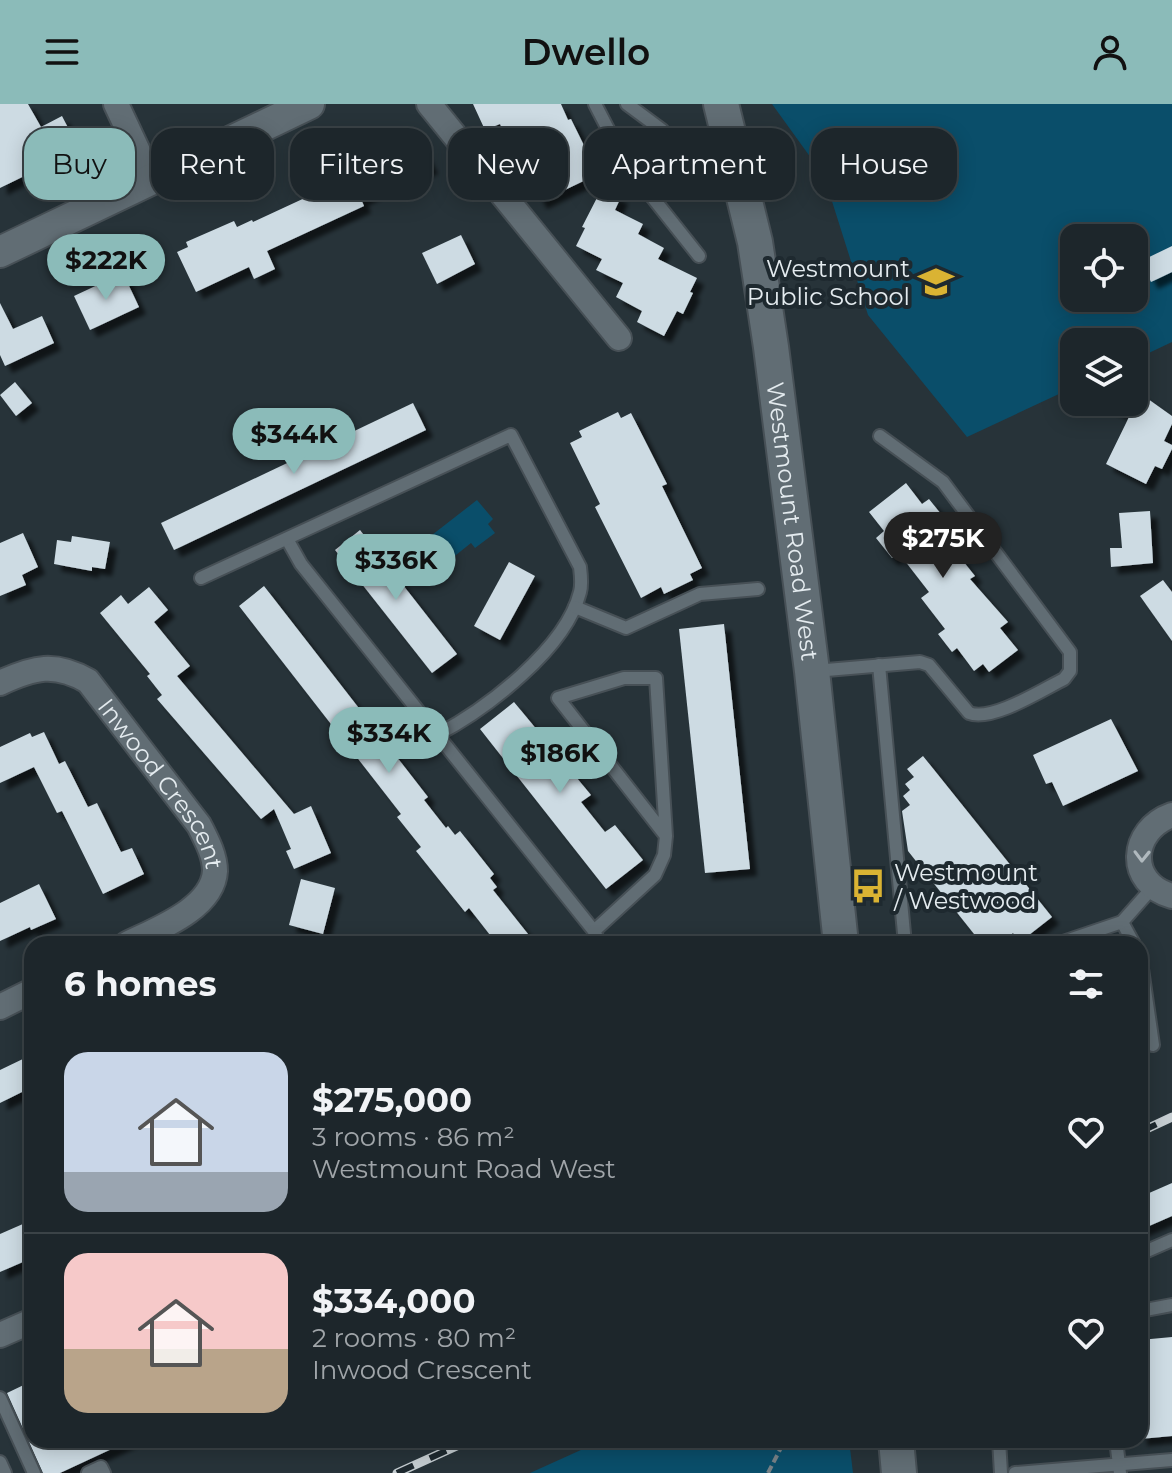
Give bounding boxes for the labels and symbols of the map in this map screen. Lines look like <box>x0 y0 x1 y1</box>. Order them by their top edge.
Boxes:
pin: $222K <box>50 234 162 302</box>
place label: Westmount Public School <box>747 254 910 311</box>
school or university icon: Westmount Public School <box>917 263 955 301</box>
street label: Westmount Road West <box>761 380 825 663</box>
pin: $344K <box>238 408 350 476</box>
pin: $275K <box>887 512 999 580</box>
pin: $336K <box>340 534 452 602</box>
street label: Inwood Crescent <box>92 693 230 871</box>
pin: $334K <box>333 707 445 775</box>
pin: $186K <box>504 727 616 795</box>
one-way arrow <box>1133 850 1151 862</box>
place label: Westmount / Westwood <box>893 858 1038 915</box>
bus stop icon: Westmount / Westwood <box>849 867 887 905</box>

